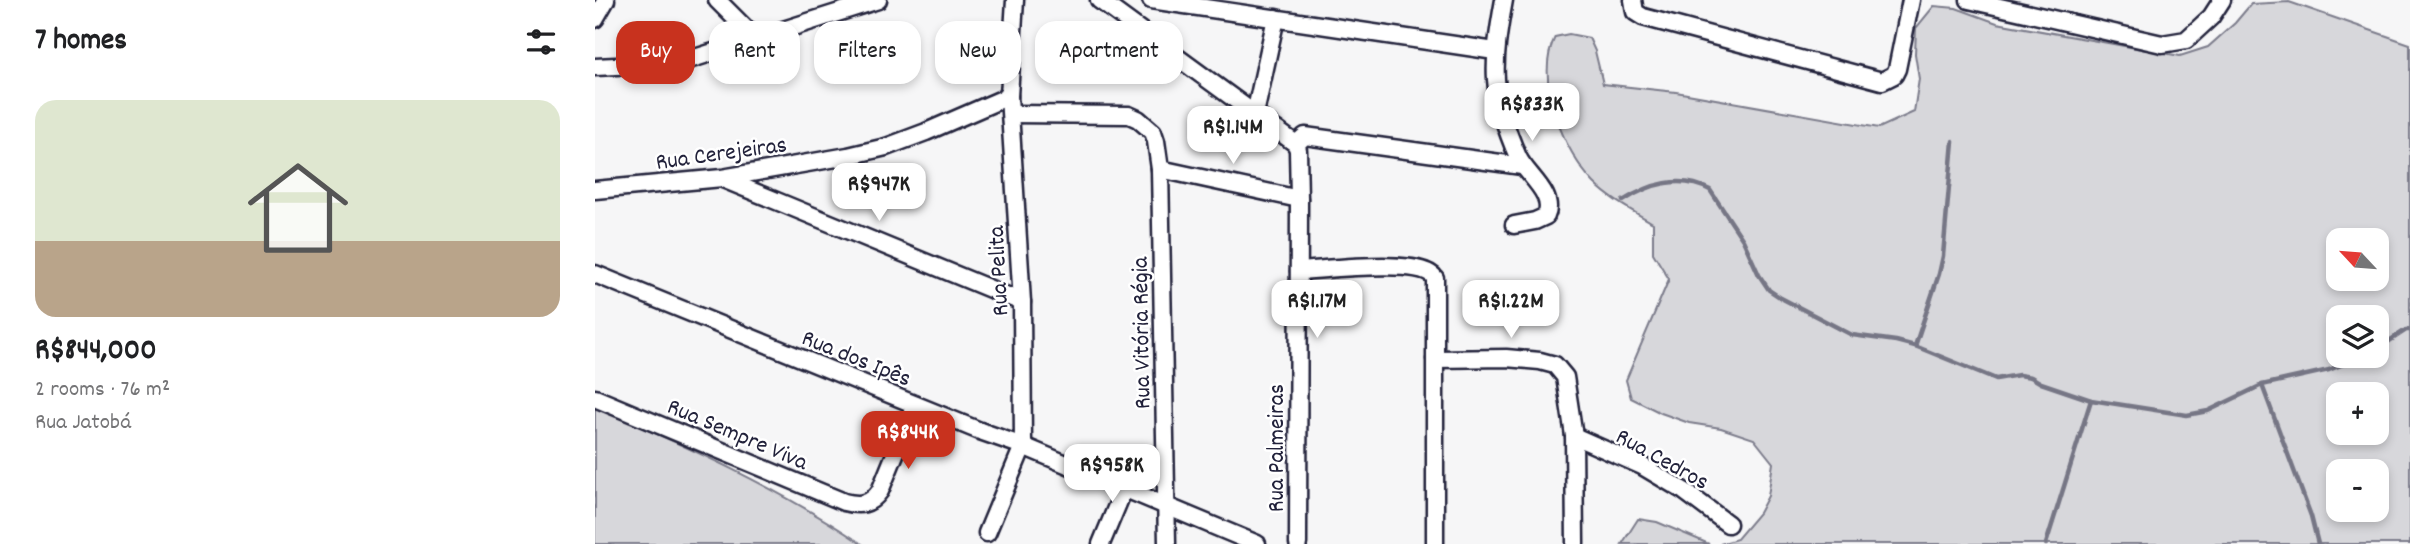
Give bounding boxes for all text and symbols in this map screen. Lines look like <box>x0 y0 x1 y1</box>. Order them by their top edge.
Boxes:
text: 7 homes <box>35 21 127 64</box>
chip: Buy <box>616 21 695 84</box>
chip: Rent <box>709 21 800 84</box>
chip: Filters <box>814 21 921 84</box>
chip: New <box>935 21 1021 84</box>
chip: Apartment <box>1035 21 1183 84</box>
icon: filters <box>522 23 560 61</box>
pin: R$833K <box>1475 83 1589 143</box>
text: R$833K <box>1500 89 1564 122</box>
pin: R$1.14M <box>1168 106 1298 166</box>
text: R$1.14M <box>1203 112 1263 145</box>
street label: Rua Cerejeiras <box>654 129 789 181</box>
icon: home <box>235 145 361 271</box>
pin: R$947K <box>822 164 936 223</box>
text: R$947K <box>848 169 910 202</box>
street label: Rua Pelita <box>981 224 1019 317</box>
north arrow <box>2326 228 2389 290</box>
map controls <box>2326 228 2389 522</box>
street label: Rua Vitória Régia <box>1125 256 1161 409</box>
pin: R$1.17M <box>1252 280 1382 340</box>
pin: R$1.22M <box>1446 280 1576 340</box>
text: R$1.17M <box>1287 286 1347 319</box>
text: R$1.22M <box>1478 286 1544 319</box>
button: layers <box>2326 305 2389 368</box>
street label: Rua dos Ipês <box>796 322 916 397</box>
text: R$844,000 <box>35 331 157 374</box>
text: 2 rooms · 76 m² <box>35 374 170 407</box>
button: + <box>2326 382 2389 445</box>
street label: Rua Palmeiras <box>1261 384 1295 512</box>
street label: Rua Sempre Viva <box>661 391 813 481</box>
text: Rua Jatobá <box>35 407 132 440</box>
pin: R$844K <box>851 412 965 471</box>
text: R$844K <box>877 417 939 450</box>
street label: Rua Cedros <box>1609 421 1714 500</box>
pin: R$958K <box>1055 444 1169 504</box>
text: R$958K <box>1080 450 1144 483</box>
button: − <box>2326 459 2389 522</box>

